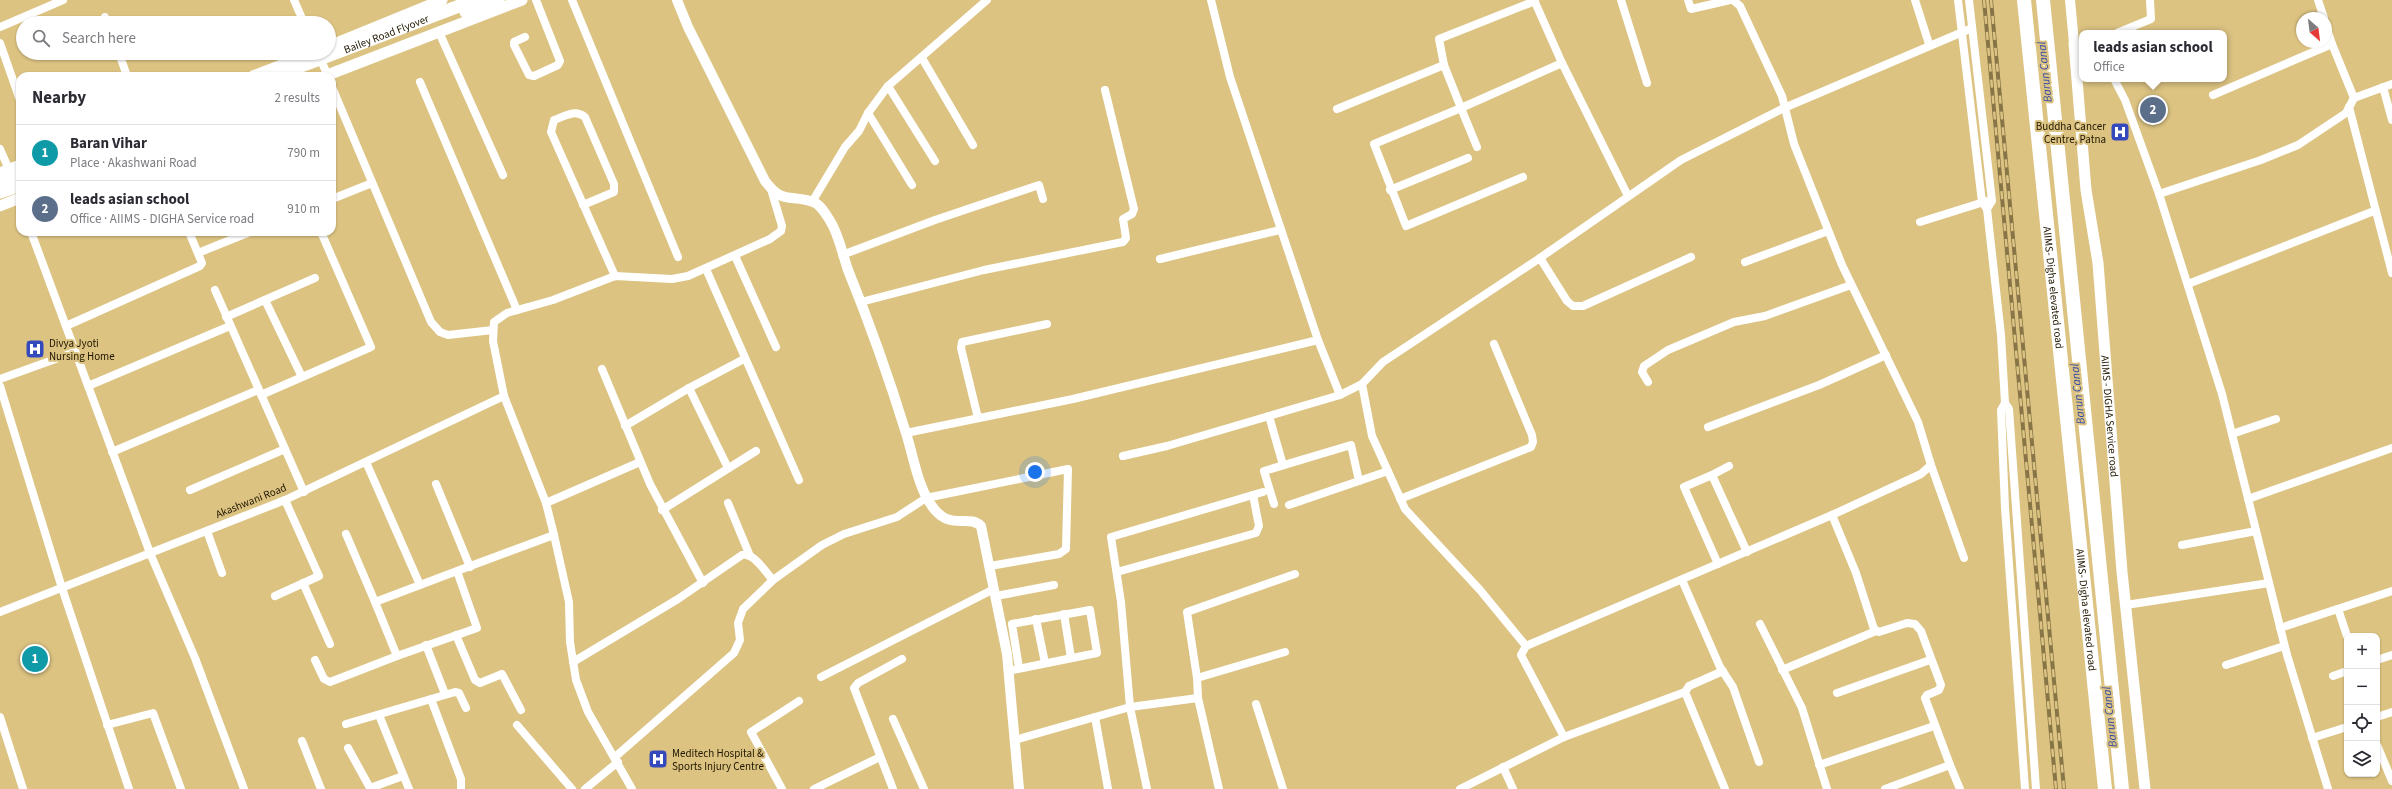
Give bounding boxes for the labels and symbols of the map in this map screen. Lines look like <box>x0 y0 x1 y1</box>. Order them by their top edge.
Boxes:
street label: Bailey Road Flyover <box>342 11 431 57</box>
north arrow <box>2296 12 2332 48</box>
water label: Barun Canal <box>2033 41 2057 103</box>
pin: 2 <box>2140 95 2166 125</box>
place label: Buddha Cancer Centre, Patna <box>2036 119 2106 147</box>
hospital icon: Buddha Cancer Centre, Patna <box>2109 121 2131 143</box>
street label: AIIMS- Digha elevated road <box>2040 226 2067 349</box>
place label: Divya Jyoti Nursing Home <box>49 336 115 364</box>
hospital icon: Divya Jyoti Nursing Home <box>24 338 46 360</box>
street label: AIIMS - DIGHA Service road <box>2098 355 2122 478</box>
water label: Barun Canal <box>2066 363 2090 425</box>
your location <box>1025 462 1045 482</box>
street label: Akashwani Road <box>213 480 289 522</box>
street label: AIIMS- Digha elevated road <box>2073 548 2100 672</box>
pin: 1 <box>22 644 48 674</box>
water label: Barun Canal <box>2098 686 2122 748</box>
place label: Meditech Hospital & Sports Injury Centre <box>672 746 764 774</box>
hospital icon: Meditech Hospital & Sports Injury Centre <box>647 748 669 770</box>

